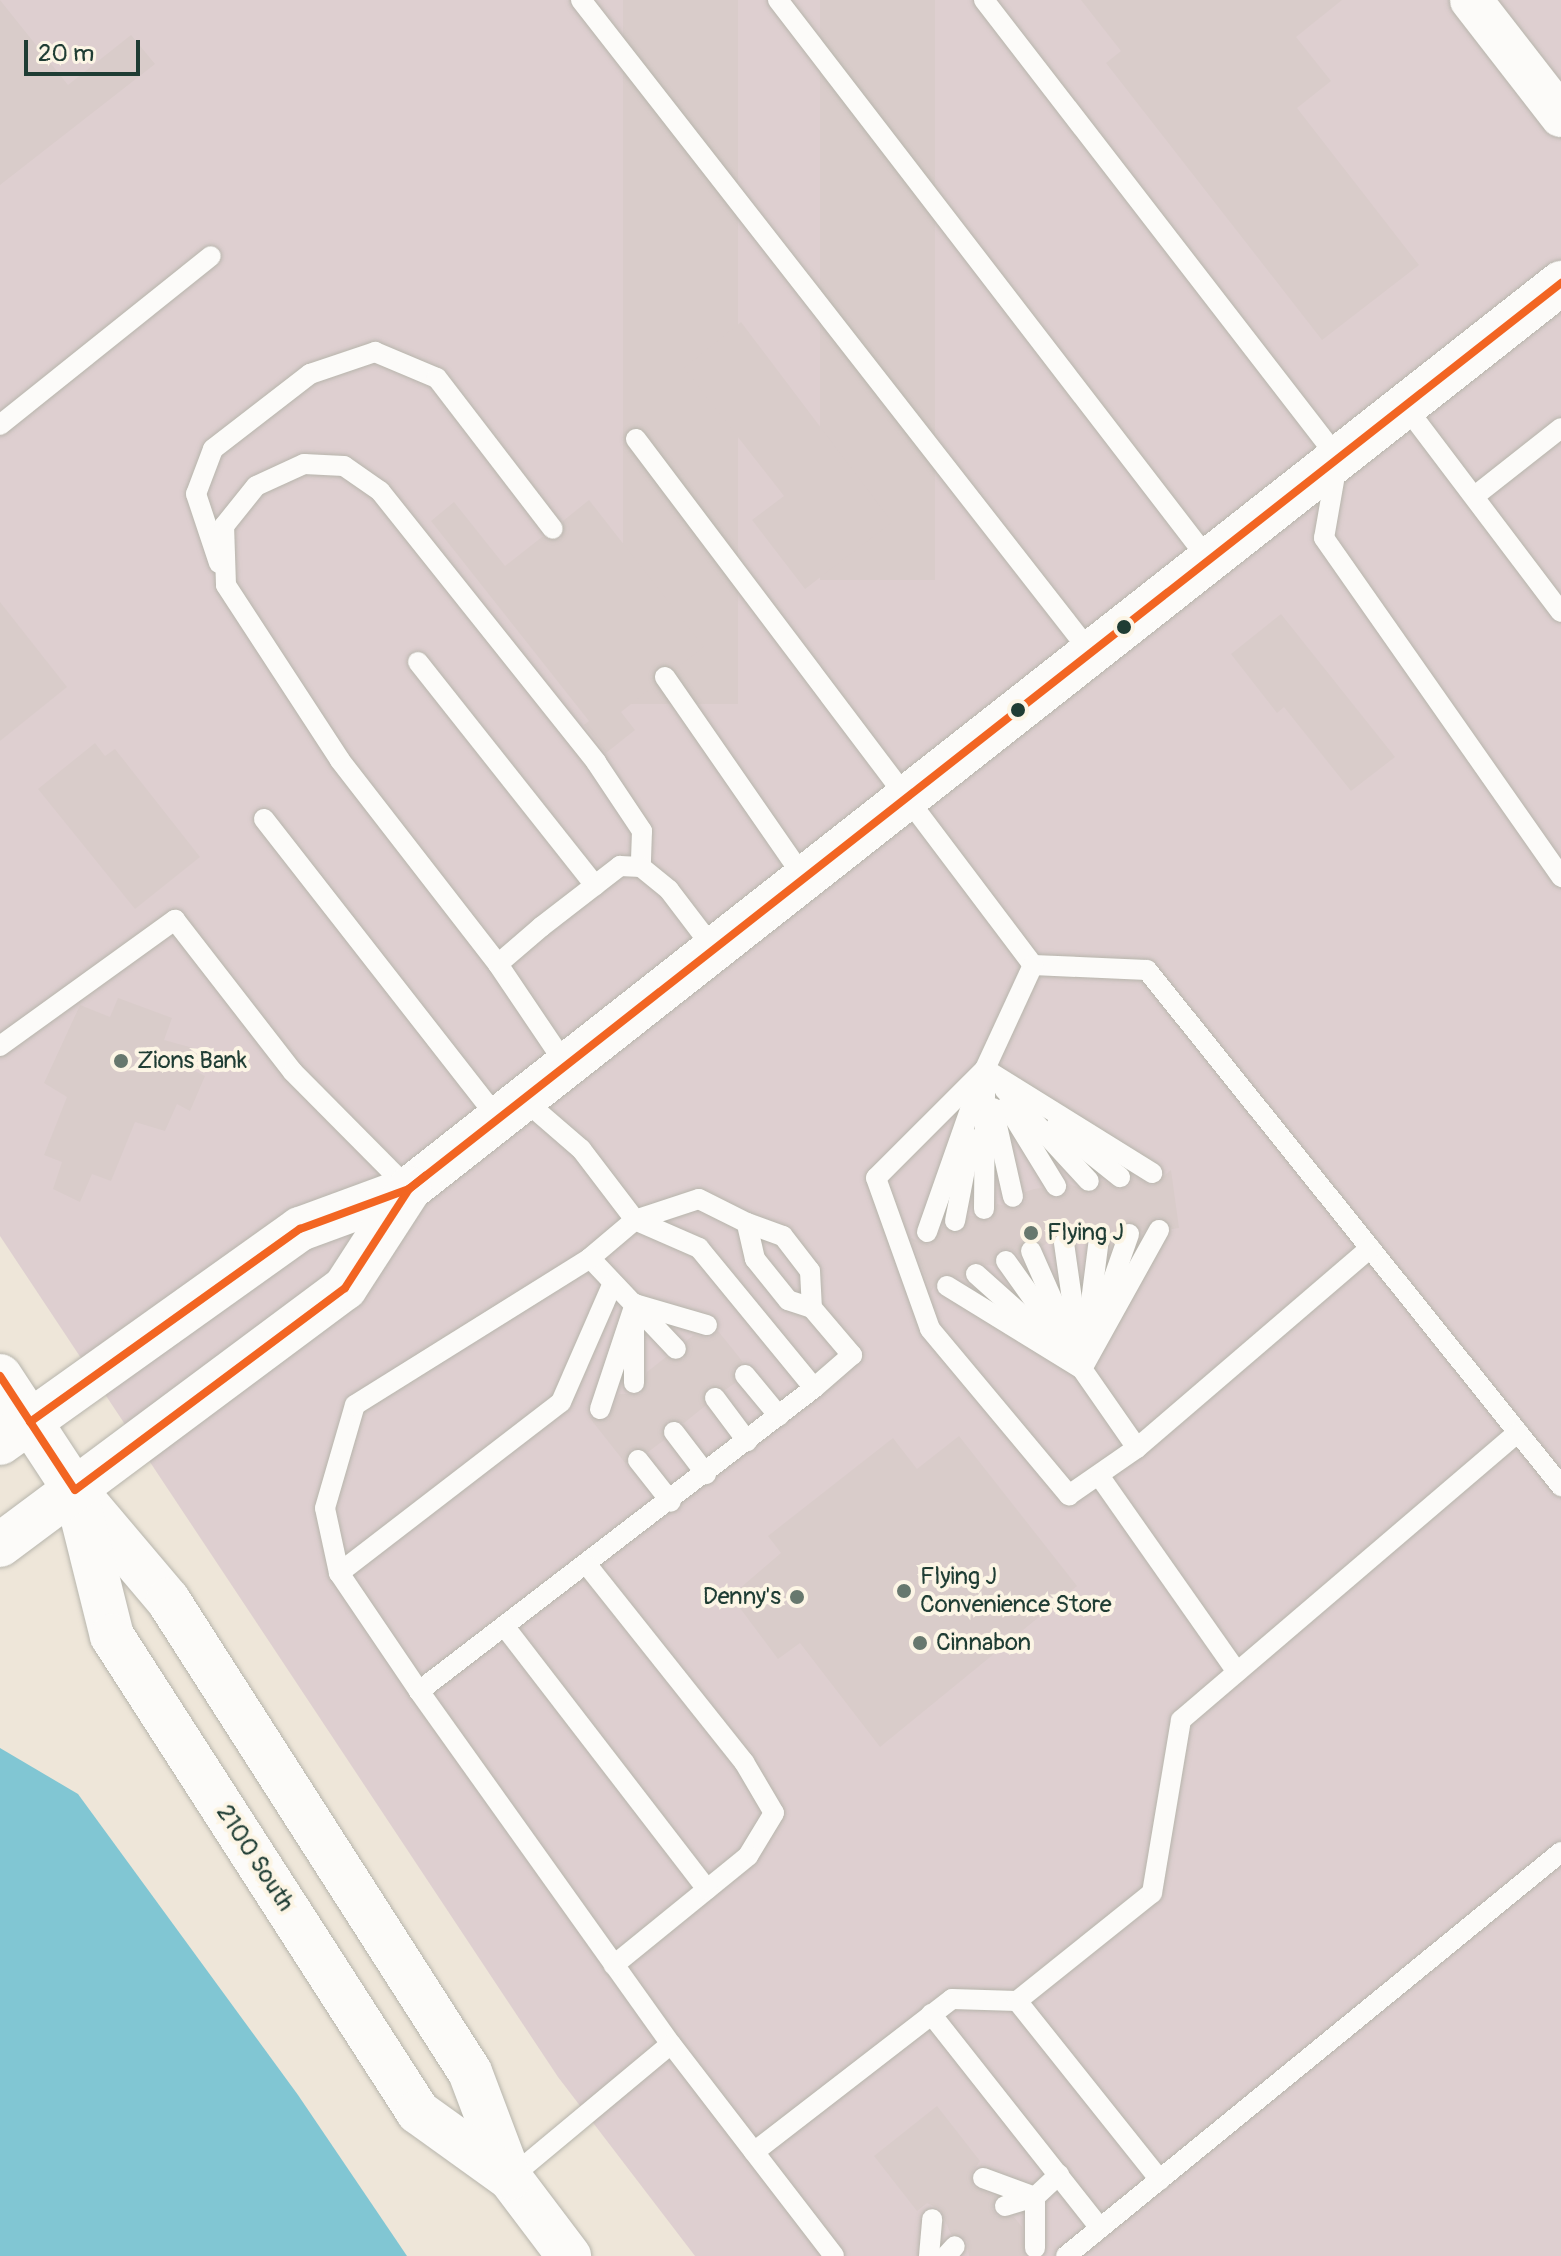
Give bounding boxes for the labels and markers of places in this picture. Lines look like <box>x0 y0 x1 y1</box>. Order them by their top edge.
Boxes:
unlabelled marker <box>1116 619 1132 635</box>
unlabelled marker <box>1010 702 1026 718</box>
place label: Zions Bank <box>137 1047 247 1075</box>
marker: Zions Bank <box>112 1052 130 1070</box>
place label: Flying J <box>1047 1219 1124 1247</box>
marker: Flying J <box>1022 1224 1040 1242</box>
place label: Flying J Convenience Store <box>920 1563 1112 1619</box>
marker: Flying J Convenience Store <box>895 1582 913 1600</box>
place label: Denny's <box>703 1583 781 1611</box>
marker: Denny's <box>788 1588 806 1606</box>
place label: Cinnabon <box>936 1629 1031 1657</box>
marker: Cinnabon <box>911 1634 929 1652</box>

